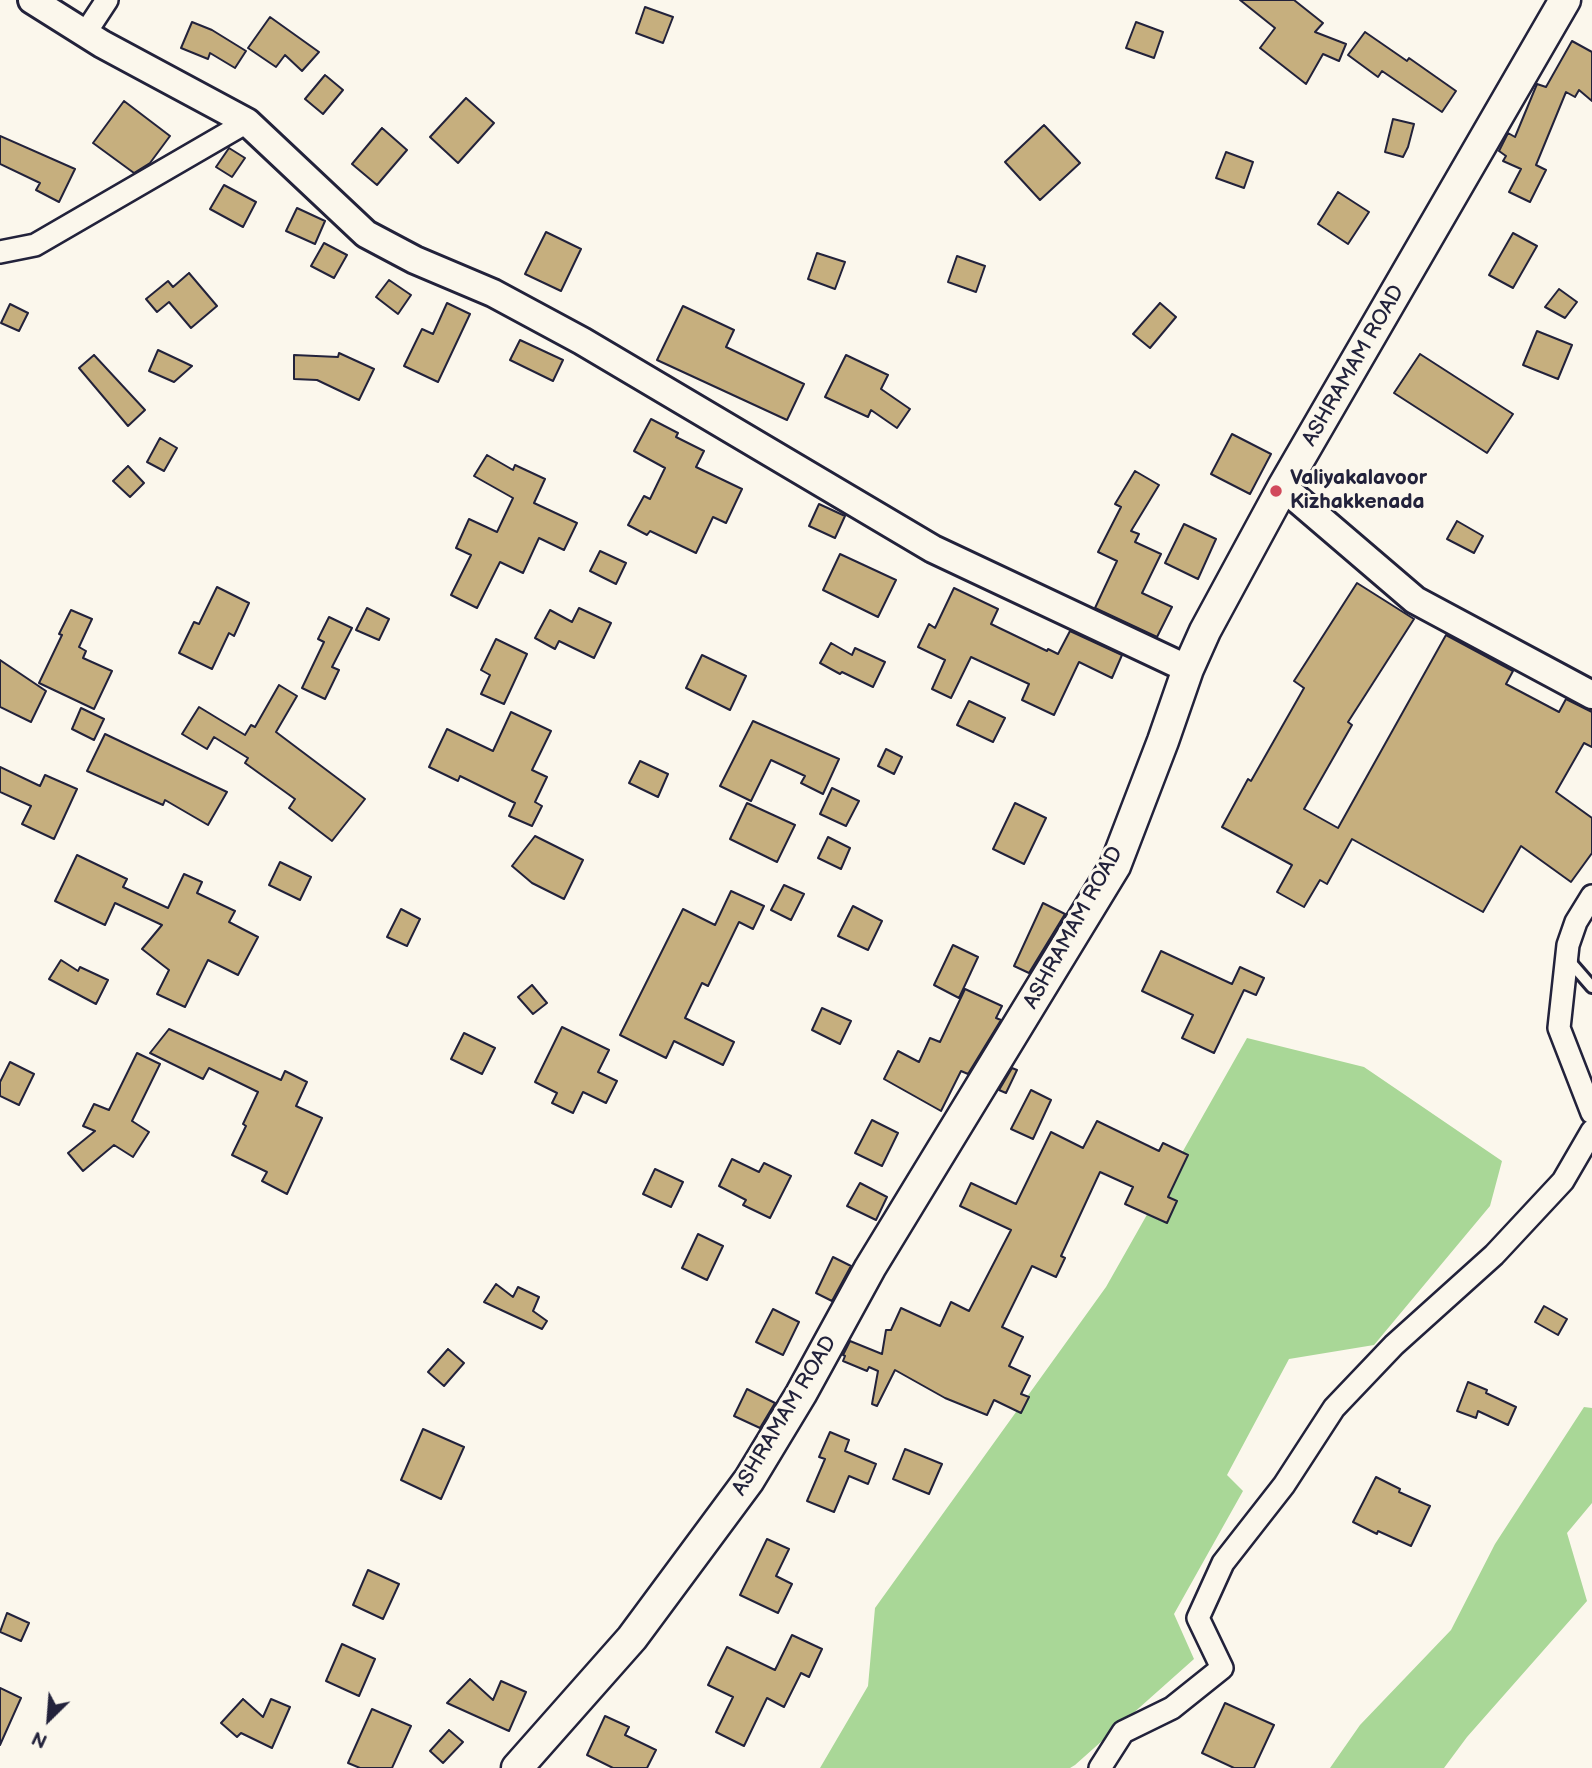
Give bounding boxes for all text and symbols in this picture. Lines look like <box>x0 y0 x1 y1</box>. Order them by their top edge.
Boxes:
street label: ASHRAMAM ROAD <box>1298 281 1410 451</box>
place label: Valiyakalavoor Kizhakkenada <box>1290 466 1427 516</box>
marker: Valiyakalavoor Kizhakkenada <box>1268 483 1284 499</box>
street label: ASHRAMAM ROAD <box>1019 842 1129 1014</box>
street label: ASHRAMAM ROAD <box>727 1332 843 1500</box>
north arrow <box>14 1684 84 1754</box>
text: N <box>29 1725 51 1752</box>

